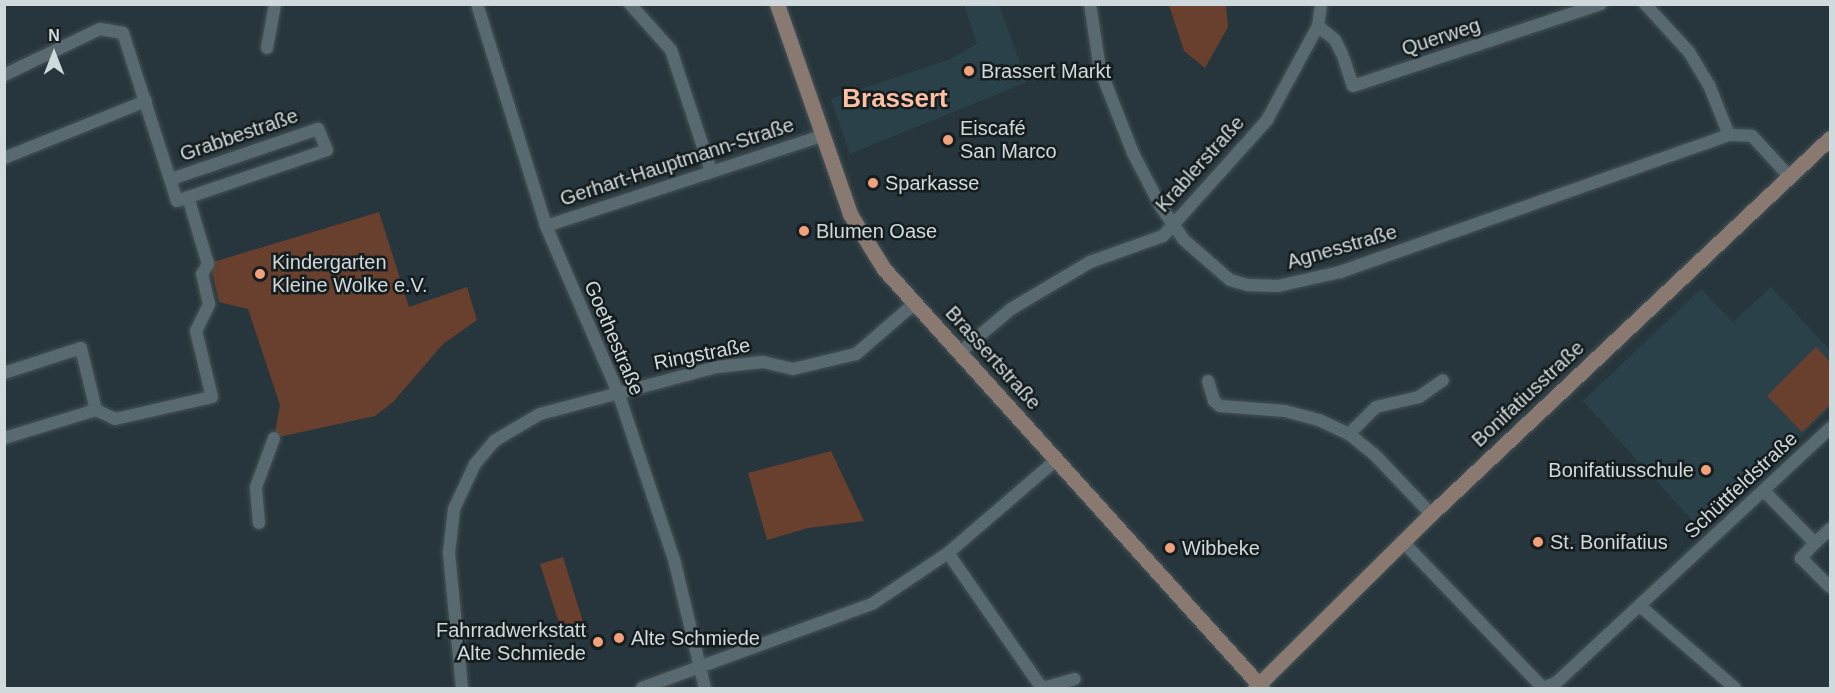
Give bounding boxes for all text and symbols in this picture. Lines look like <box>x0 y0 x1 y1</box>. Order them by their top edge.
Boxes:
street label: Querweg <box>1399 13 1483 61</box>
north arrow <box>24 24 84 84</box>
text: N <box>48 27 60 44</box>
place label: Brassert Markt <box>981 59 1111 83</box>
marker: Brassert Markt <box>962 64 976 78</box>
district label: Brassert <box>842 83 948 115</box>
street label: Grabbestraße <box>177 104 301 166</box>
street label: Krablerstraße <box>1151 111 1249 217</box>
street label: Gerhart-Hauptmann-Straße <box>557 113 797 211</box>
place label: Eiscafé San Marco <box>960 116 1057 163</box>
marker: Eiscafé San Marco <box>941 133 955 147</box>
place label: Sparkasse <box>885 171 979 195</box>
marker: Sparkasse <box>866 176 880 190</box>
place label: Blumen Oase <box>816 219 937 243</box>
street label: Agnesstraße <box>1284 220 1400 274</box>
marker: Blumen Oase <box>797 224 811 238</box>
place label: Kindergarten Kleine Wolke e.V. <box>272 250 428 297</box>
marker: Kindergarten Kleine Wolke e.V. <box>253 267 267 281</box>
street label: Goethestraße <box>579 277 649 399</box>
street label: Brassertstraße <box>940 301 1046 415</box>
street label: Ringstraße <box>652 333 752 375</box>
street label: Bonifatiusstraße <box>1467 336 1589 452</box>
street label: Schüttfeldstraße <box>1680 427 1802 543</box>
place label: Bonifatiusschule <box>1548 458 1694 482</box>
marker: Bonifatiusschule <box>1699 463 1713 477</box>
place label: St. Bonifatius <box>1550 530 1668 554</box>
marker: St. Bonifatius <box>1531 535 1545 549</box>
place label: Wibbeke <box>1182 536 1260 560</box>
marker: Wibbeke <box>1163 541 1177 555</box>
place label: Fahrradwerkstatt Alte Schmiede <box>436 618 586 665</box>
place label: Alte Schmiede <box>631 626 760 650</box>
marker: Alte Schmiede <box>612 631 626 645</box>
marker: Fahrradwerkstatt Alte Schmiede <box>591 635 605 649</box>

